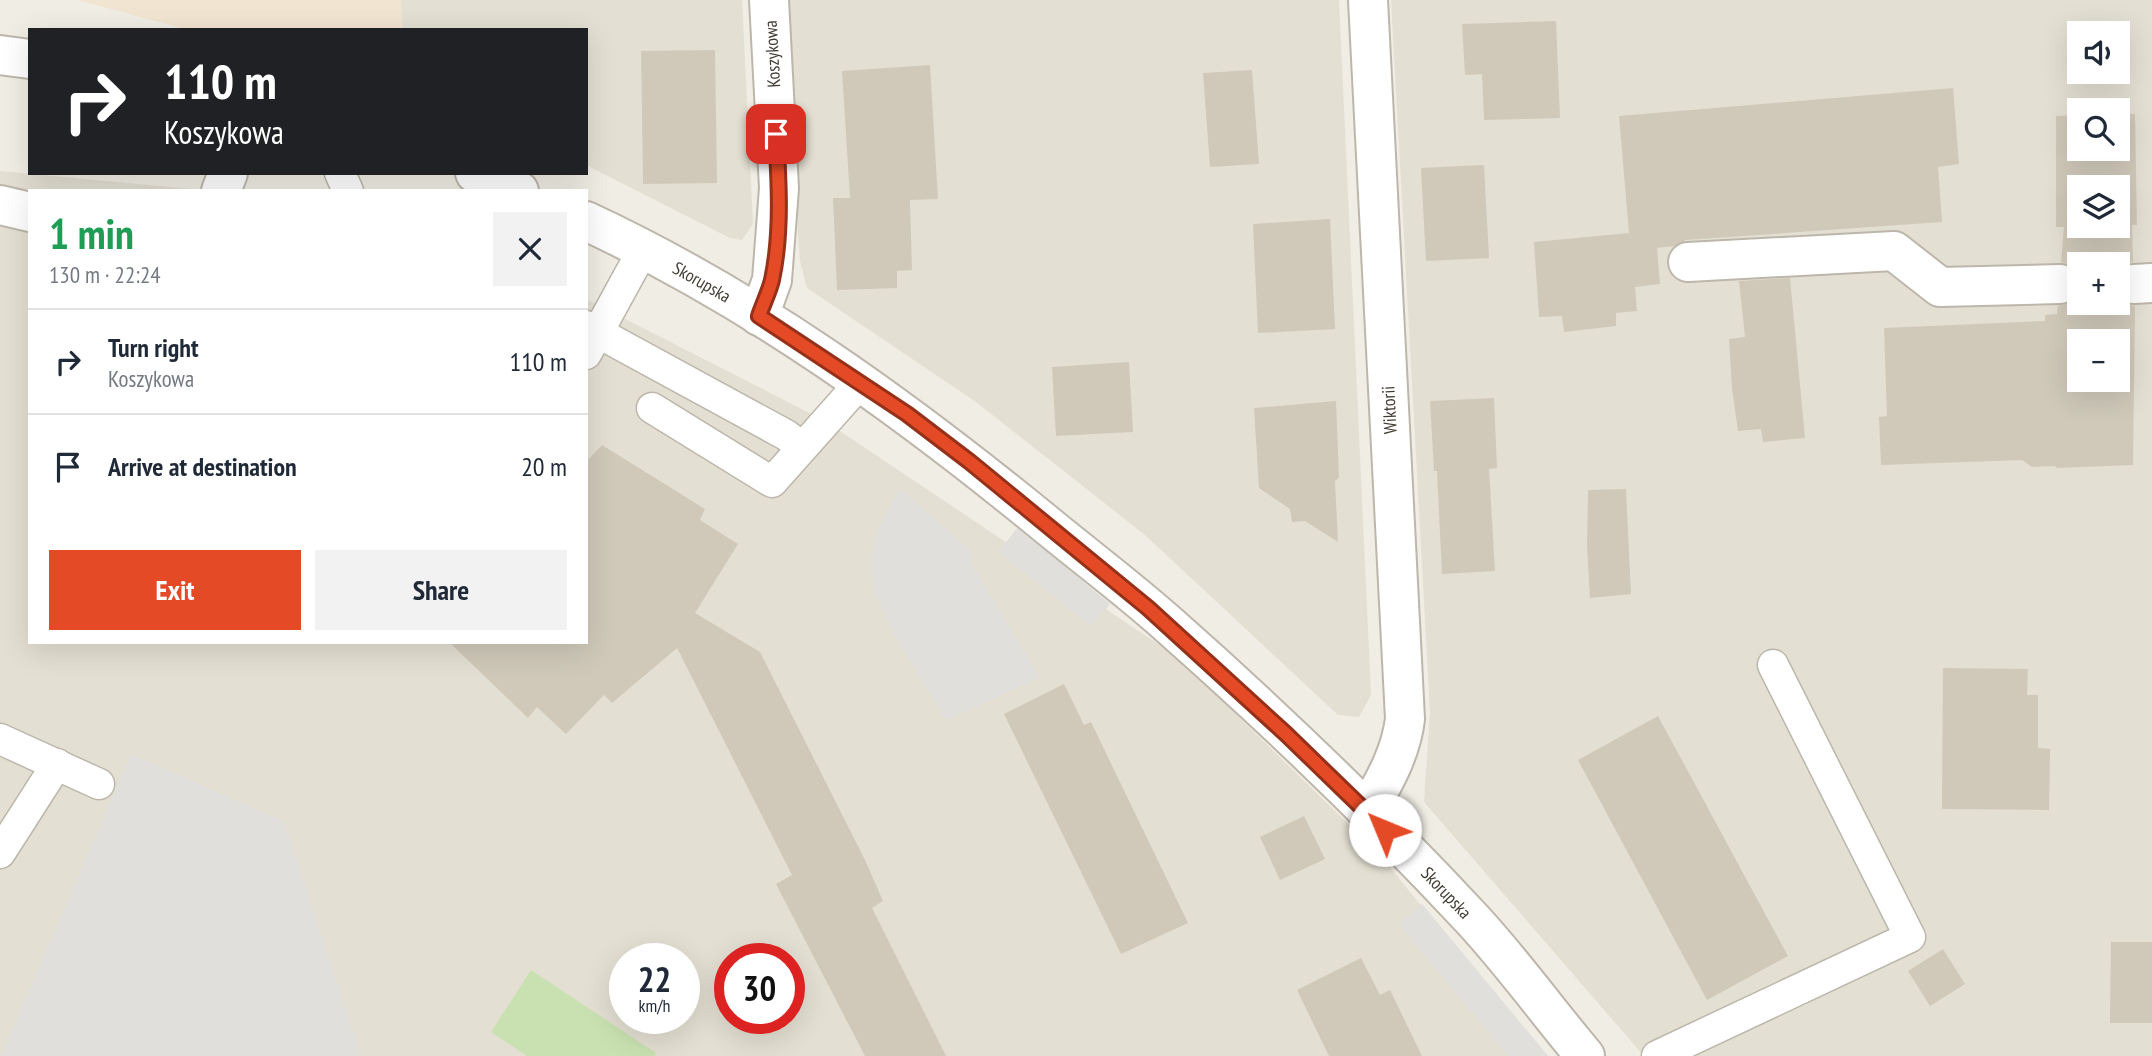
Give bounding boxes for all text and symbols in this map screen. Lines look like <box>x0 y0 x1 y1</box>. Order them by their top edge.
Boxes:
street label: Koszykowa <box>759 20 785 88</box>
map controls <box>2067 21 2130 392</box>
button: sound <box>2067 21 2130 84</box>
text: 110 m <box>164 49 277 113</box>
icon: right <box>49 56 140 147</box>
button: search <box>2067 98 2130 161</box>
pin <box>746 104 806 164</box>
text: Koszykowa <box>164 111 284 153</box>
icon: arrive <box>757 115 795 153</box>
button: layers <box>2067 175 2130 238</box>
text: 1 min <box>49 206 134 261</box>
button: close <box>493 212 567 286</box>
button: + <box>2067 252 2130 315</box>
street label: Skorupska <box>669 256 735 307</box>
text: 130 m · 22:24 <box>49 260 161 289</box>
button: − <box>2067 329 2130 392</box>
text: Turn right <box>108 331 199 364</box>
icon: right <box>49 343 87 381</box>
text: 110 m <box>509 345 567 378</box>
text: Koszykowa <box>108 364 194 393</box>
street label: Wiktorii <box>1376 385 1402 435</box>
icon: arrive <box>49 448 87 486</box>
text: Arrive at destination <box>108 450 297 483</box>
text: 20 m <box>521 450 567 483</box>
button: Exit <box>49 550 301 630</box>
button: Share <box>315 550 567 630</box>
position arrow <box>1348 793 1422 867</box>
street label: Skorupska <box>1417 861 1477 923</box>
speed limit sign: 30 <box>714 943 805 1034</box>
text: 22 <box>638 956 671 1002</box>
text: km/h <box>639 994 670 1017</box>

